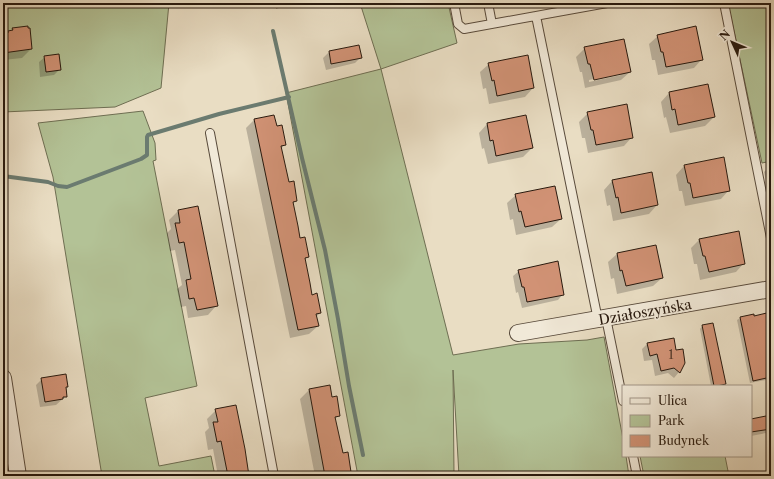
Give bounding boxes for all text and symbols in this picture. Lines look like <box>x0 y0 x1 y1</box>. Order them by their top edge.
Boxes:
north arrow <box>712 22 752 62</box>
text: N <box>716 26 733 43</box>
street label: Działoszyńska <box>597 295 693 329</box>
house number: 1 <box>668 347 674 362</box>
legend <box>622 385 752 457</box>
text: Ulica <box>658 393 688 408</box>
text: Park <box>658 413 685 428</box>
text: Budynek <box>658 433 710 448</box>

